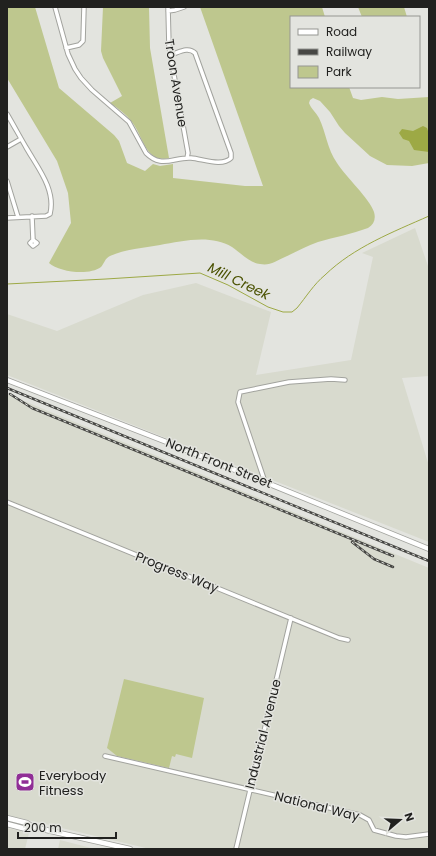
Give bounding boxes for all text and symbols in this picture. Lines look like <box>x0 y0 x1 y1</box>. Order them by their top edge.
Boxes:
legend <box>290 16 420 88</box>
text: Road <box>326 23 357 40</box>
street label: Troon Avenue <box>160 37 192 129</box>
text: Railway <box>326 43 372 60</box>
text: Park <box>326 63 353 80</box>
water label: Mill Creek <box>204 257 274 305</box>
street label: North Front Street <box>163 433 275 493</box>
street label: Progress Way <box>133 547 222 598</box>
street label: Industrial Avenue <box>240 677 286 791</box>
place label: Everybody Fitness <box>39 766 107 800</box>
sports icon: Everybody Fitness <box>14 771 36 793</box>
street label: National Way <box>273 786 362 826</box>
north arrow <box>380 800 420 840</box>
text: N <box>401 810 418 823</box>
scale bar <box>18 814 116 840</box>
text: 200 m <box>24 819 62 836</box>

